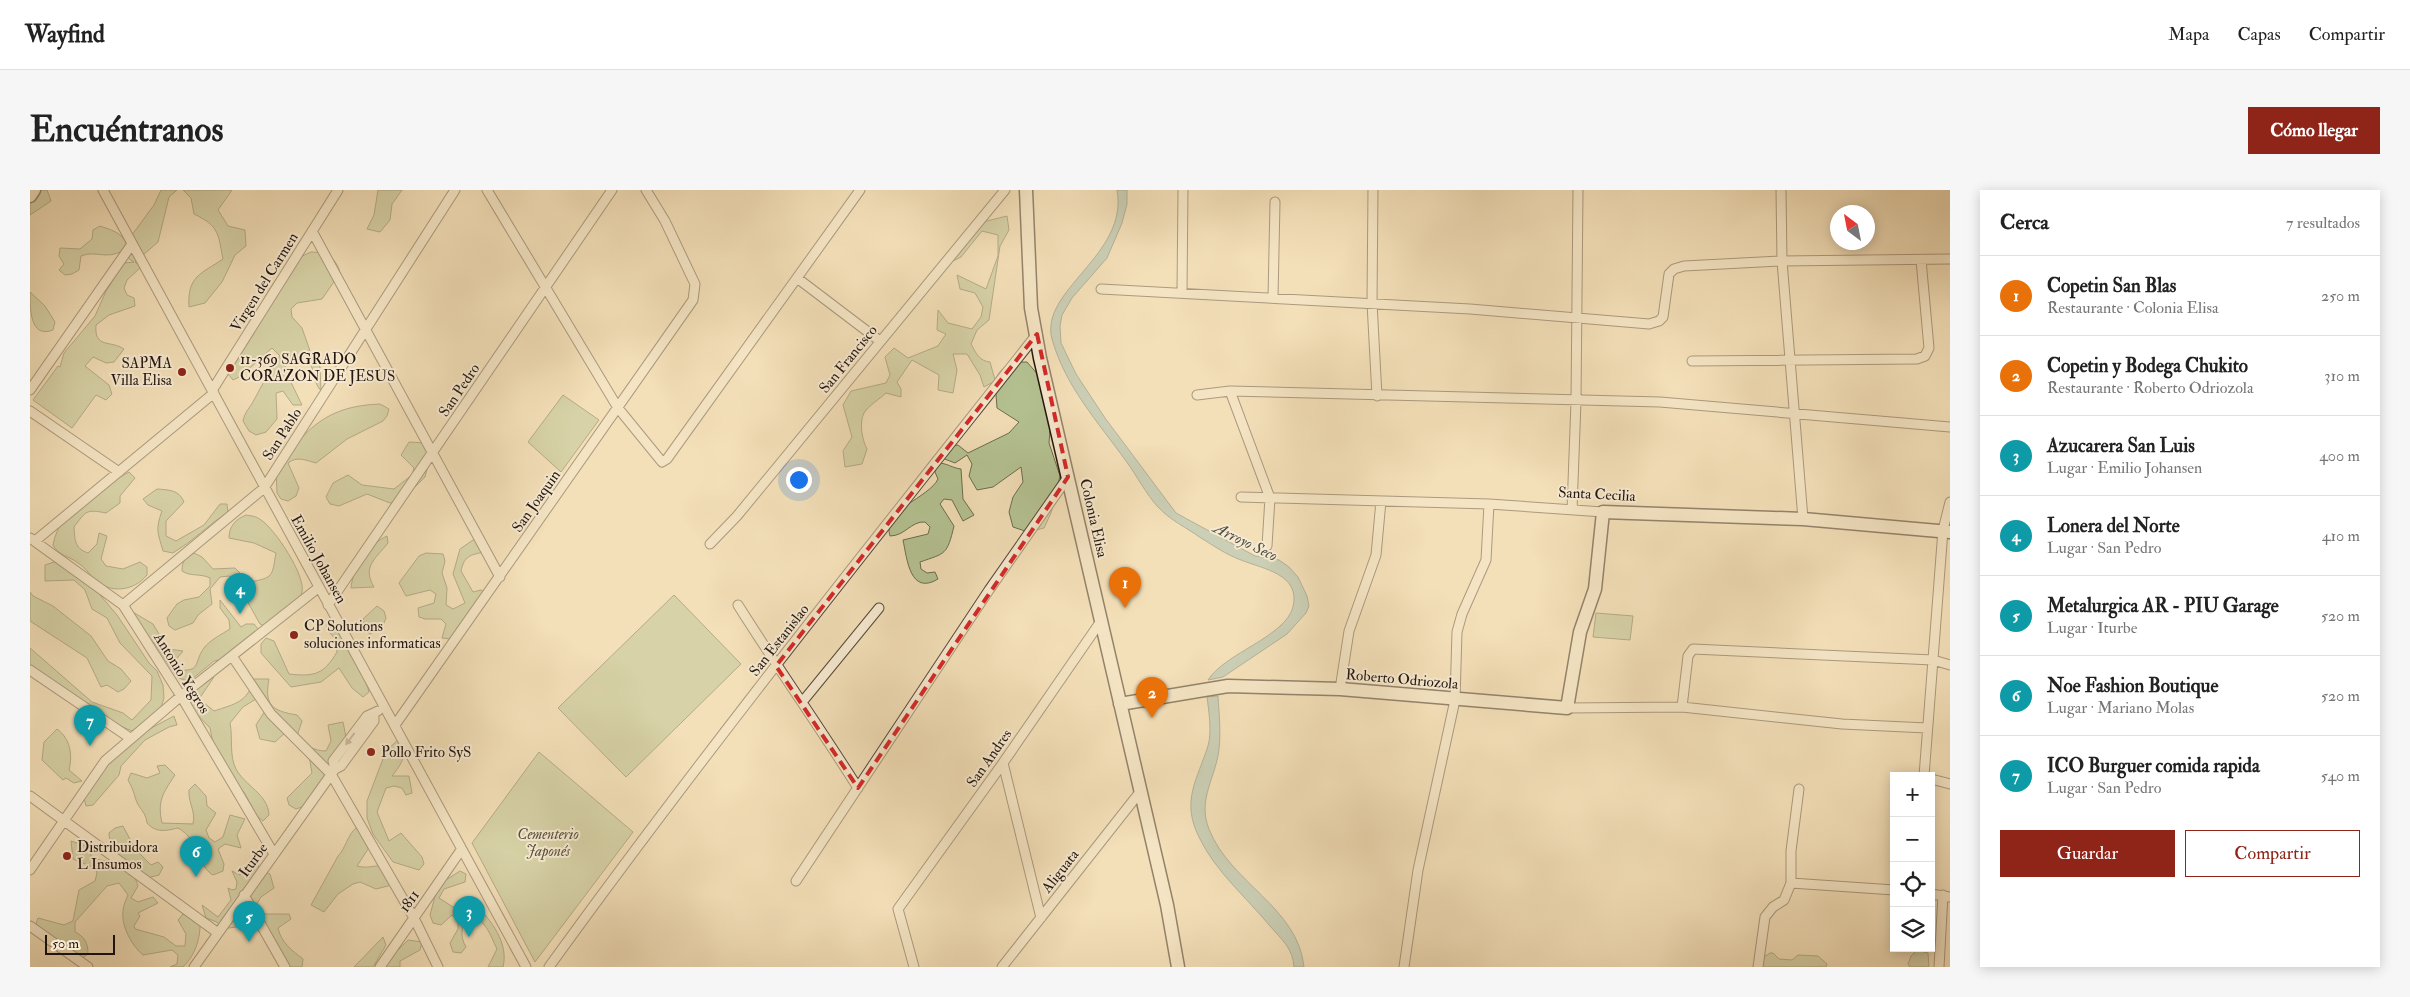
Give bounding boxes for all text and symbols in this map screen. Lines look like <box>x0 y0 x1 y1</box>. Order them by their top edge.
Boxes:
text: Wayfind <box>25 19 105 50</box>
text: Mapa <box>2168 23 2210 46</box>
text: Capas <box>2238 23 2281 46</box>
text: Compartir <box>2309 23 2385 46</box>
button: Cómo llegar <box>2248 107 2380 154</box>
text: Encuéntranos <box>30 108 223 152</box>
north arrow <box>1830 205 1875 250</box>
text: Cerca <box>2000 209 2049 236</box>
text: 7 resultados <box>2286 213 2360 233</box>
street label: Virgen del Carmen <box>226 229 303 335</box>
text: Copetin San Blas <box>2047 274 2176 298</box>
text: 1 <box>2013 286 2019 306</box>
text: 250 m <box>2321 286 2360 306</box>
text: Restaurante · Colonia Elisa <box>2047 298 2218 318</box>
street label: San Francisco <box>815 321 882 397</box>
place label: 11-369 SAGRADO CORAZON DE JESUS <box>240 350 395 387</box>
place label: SAPMA Villa Elisa <box>110 354 173 390</box>
text: Copetin y Bodega Chukito <box>2047 354 2248 378</box>
street label: San Pedro <box>435 360 484 421</box>
marker: 11-369 SAGRADO CORAZON DE JESUS <box>224 362 236 374</box>
marker: SAPMA Villa Elisa <box>176 366 188 378</box>
text: 2 <box>2012 366 2020 386</box>
text: 310 m <box>2324 366 2360 386</box>
text: Restaurante · Roberto Odriozola <box>2047 378 2253 398</box>
street label: San Pablo <box>259 405 306 464</box>
text: Azucarera San Luis <box>2047 434 2195 458</box>
text: 3 <box>2013 446 2019 466</box>
text: 400 m <box>2319 446 2360 466</box>
text: Lugar · Emilio Johansen <box>2047 458 2202 478</box>
street label: San Joaquin <box>508 466 566 537</box>
your location <box>786 467 812 493</box>
street label: Colonia Elisa <box>1075 477 1112 560</box>
street label: Santa Cecilia <box>1558 483 1637 506</box>
street label: Emilio Johansen <box>286 512 351 608</box>
text: Lonera del Norte <box>2047 514 2180 538</box>
water label: Arroyo Seco <box>1209 517 1281 566</box>
text: 4 <box>2012 526 2020 546</box>
text: 410 m <box>2322 526 2360 546</box>
text: Lugar · San Pedro <box>2047 538 2161 558</box>
pin: 1 <box>1109 567 1141 608</box>
pin: 4 <box>224 573 256 614</box>
text: Metalurgica AR - PIU Garage <box>2047 594 2279 618</box>
street label: San Estanislao <box>745 600 813 680</box>
text: 5 <box>2012 606 2020 626</box>
text: 520 m <box>2321 606 2360 626</box>
place label: CP Solutions soluciones informaticas <box>304 617 441 653</box>
text: Lugar · Iturbe <box>2047 618 2137 638</box>
street label: Antonio Yegros <box>149 629 214 717</box>
marker: CP Solutions soluciones informaticas <box>288 629 300 641</box>
street label: Roberto Odriozola <box>1345 665 1460 694</box>
text: Noe Fashion Boutique <box>2047 674 2218 698</box>
pin: 2 <box>1136 677 1168 718</box>
text: 6 <box>2012 686 2020 706</box>
text: 520 m <box>2321 686 2360 706</box>
text: Lugar · Mariano Molas <box>2047 698 2194 718</box>
pin: 7 <box>74 705 106 746</box>
street label: San Andres <box>962 725 1016 791</box>
one-way arrow <box>344 732 355 745</box>
place label: Pollo Frito SyS <box>381 743 471 762</box>
marker: Pollo Frito SyS <box>365 746 377 758</box>
text: ICO Burguer comida rapida <box>2047 754 2260 778</box>
text: 7 <box>2012 766 2020 786</box>
text: 540 m <box>2321 766 2360 786</box>
map controls <box>1890 772 1935 952</box>
button: + <box>1890 772 1935 817</box>
text: Lugar · San Pedro <box>2047 778 2161 798</box>
button: − <box>1890 817 1935 862</box>
park label: Cementerio Japonés <box>517 825 579 861</box>
button: Guardar <box>2000 830 2175 877</box>
button: Compartir <box>2185 830 2360 877</box>
pin: 6 <box>180 836 212 877</box>
place label: Distribuidora L Insumos <box>77 838 159 874</box>
street label: Iturbe <box>235 839 272 881</box>
street label: Aliguata <box>1037 845 1084 898</box>
marker: Distribuidora L Insumos <box>61 850 73 862</box>
button: locate <box>1890 862 1935 907</box>
street label: 1811 <box>395 886 424 916</box>
pin: 3 <box>453 896 485 937</box>
pin: 5 <box>233 901 265 942</box>
button: layers <box>1890 907 1935 952</box>
scale bar <box>45 932 115 955</box>
text: 50 m <box>52 935 79 952</box>

